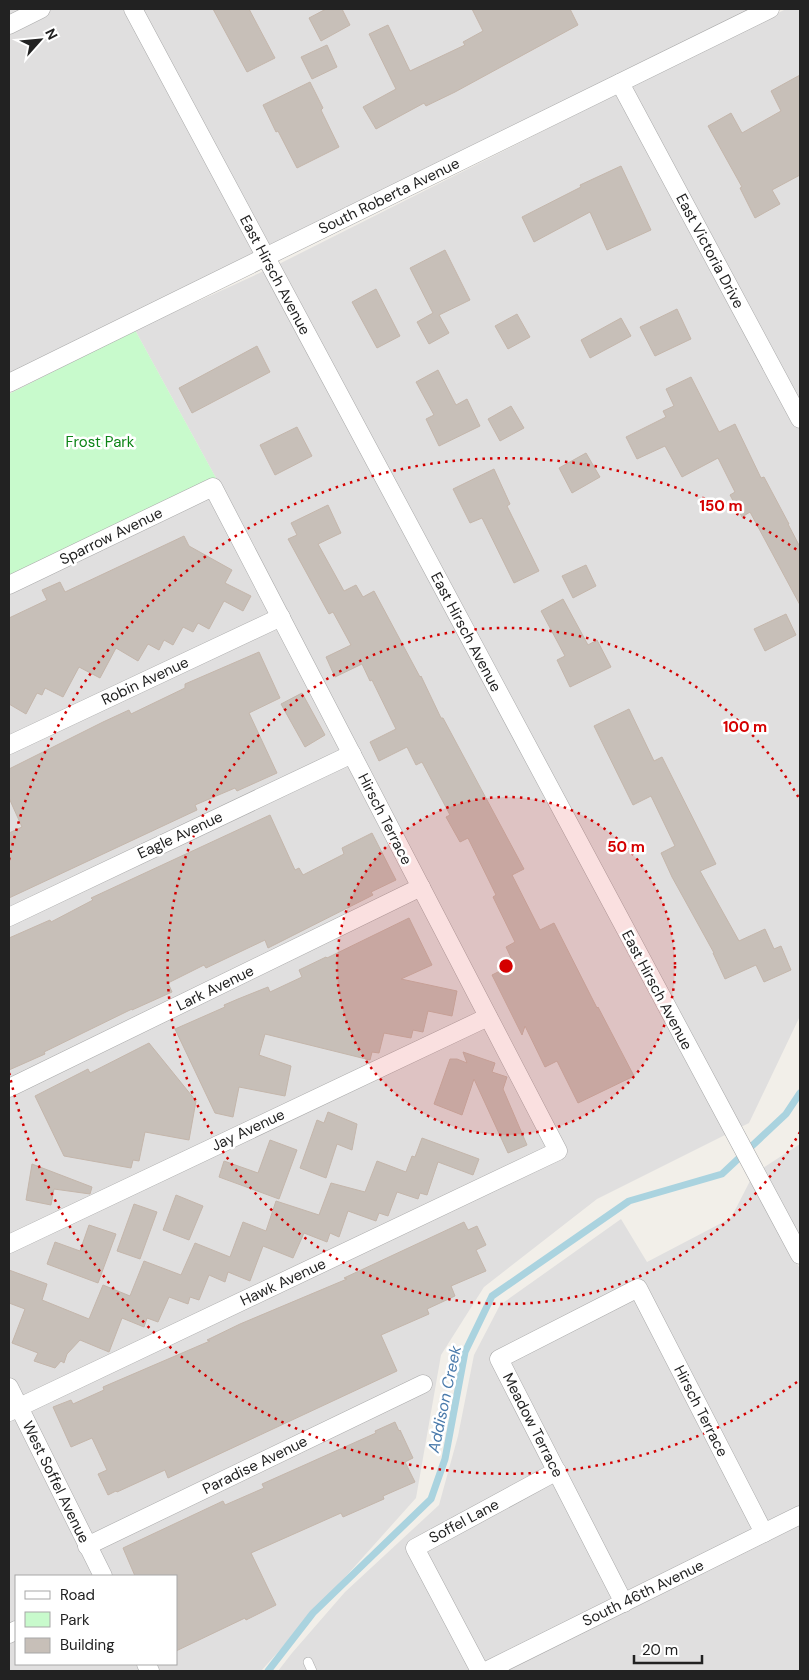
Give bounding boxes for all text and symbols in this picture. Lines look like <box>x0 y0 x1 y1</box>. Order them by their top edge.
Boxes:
north arrow <box>15 15 65 65</box>
text: N <box>41 25 62 43</box>
street label: South Roberta Avenue <box>315 153 463 239</box>
street label: East Victoria Drive <box>671 190 749 312</box>
street label: East Hirsch Avenue <box>235 212 315 338</box>
park label: Frost Park <box>66 432 135 452</box>
text: 150 m <box>700 496 743 516</box>
street label: Sparrow Avenue <box>56 502 166 570</box>
street label: East Hirsch Avenue <box>426 569 506 695</box>
street label: Robin Avenue <box>98 652 192 710</box>
text: 100 m <box>723 717 767 737</box>
street label: Hirsch Terrace <box>353 770 417 868</box>
street label: Eagle Avenue <box>134 807 226 863</box>
text: 50 m <box>607 837 645 857</box>
street label: East Hirsch Avenue <box>617 927 697 1053</box>
centre of rings <box>497 957 515 975</box>
street label: Lark Avenue <box>173 961 257 1015</box>
street label: Jay Avenue <box>208 1104 288 1156</box>
street label: Hawk Avenue <box>237 1253 329 1311</box>
water label: Addison Creek <box>423 1343 466 1455</box>
street label: Hirsch Terrace <box>669 1362 733 1460</box>
street label: Meadow Terrace <box>498 1369 568 1481</box>
street label: West Soffel Avenue <box>18 1418 94 1546</box>
street label: Paradise Avenue <box>199 1431 311 1499</box>
street label: Soffel Lane <box>426 1494 502 1548</box>
street label: South 46th Avenue <box>579 1555 707 1631</box>
legend <box>15 1575 178 1665</box>
text: Road <box>60 1585 95 1605</box>
text: Park <box>60 1610 90 1630</box>
scale bar <box>634 1632 702 1664</box>
text: Building <box>60 1635 115 1655</box>
text: 20 m <box>642 1640 678 1660</box>

